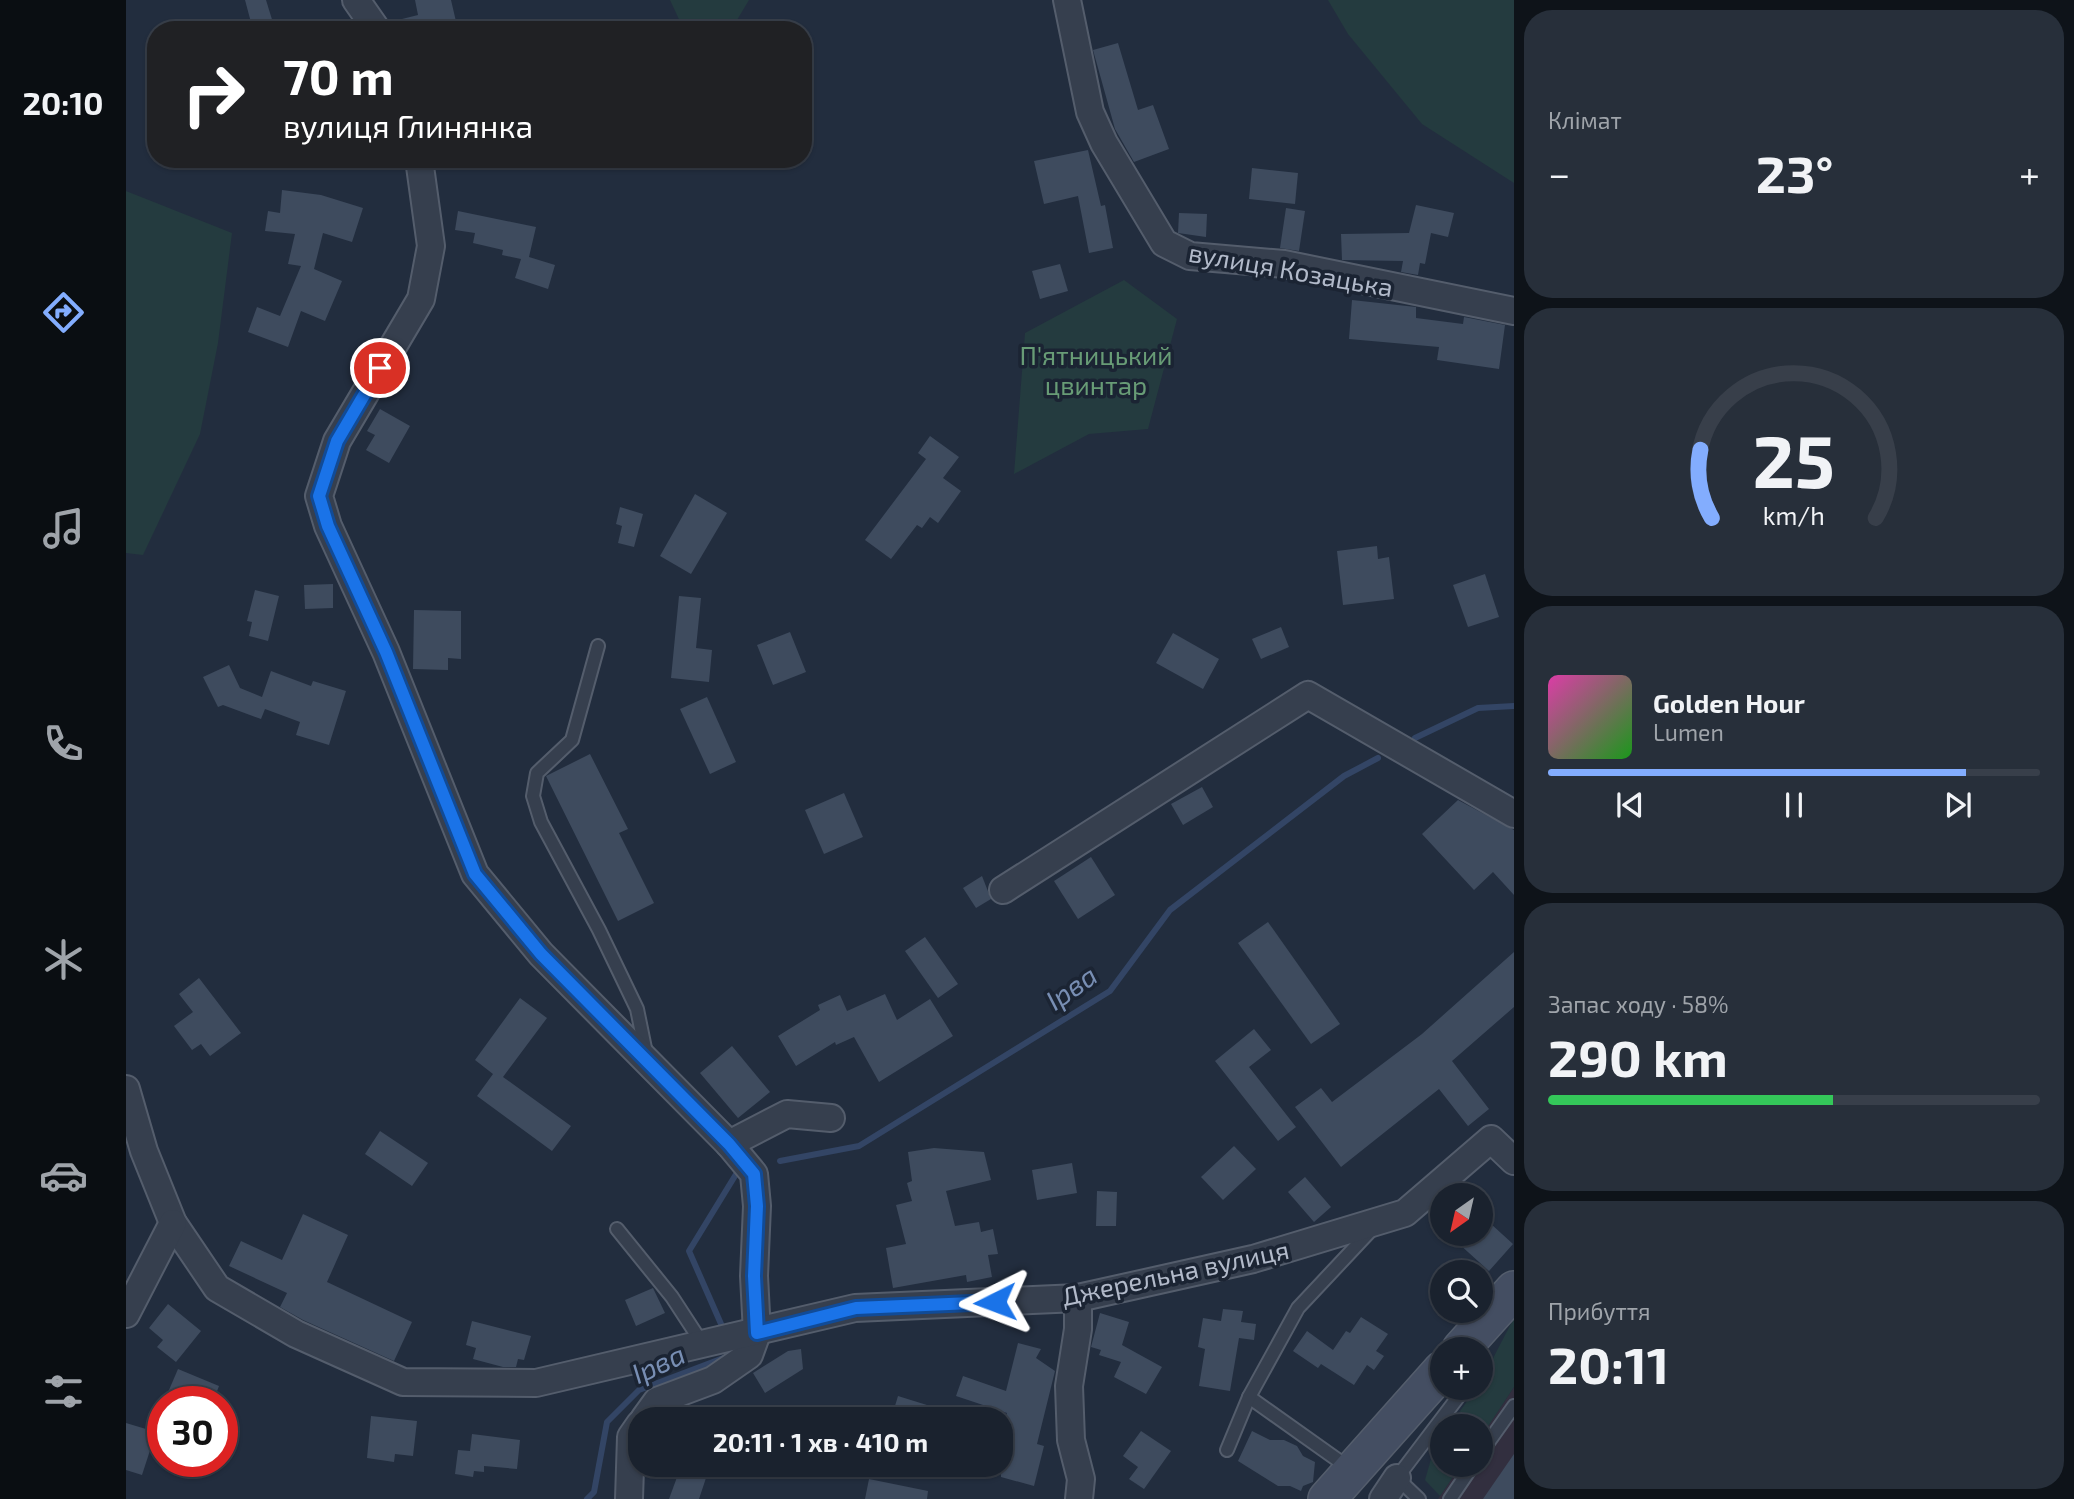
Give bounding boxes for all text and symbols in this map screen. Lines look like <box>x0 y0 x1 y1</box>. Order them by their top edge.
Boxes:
text: 70 m <box>283 46 394 105</box>
icon: right <box>168 49 259 140</box>
text: 20:10 <box>22 83 104 121</box>
text: вулиця Глинянка <box>283 106 533 144</box>
text: Клімат <box>1548 106 1622 134</box>
text: 23° <box>1756 141 1833 203</box>
text: − <box>1548 150 1570 196</box>
text: + <box>2019 150 2040 196</box>
street label: вулиця Козацька <box>1186 236 1396 303</box>
icon: directions <box>39 288 88 337</box>
pin <box>350 338 410 398</box>
park label: П'ятницький цвинтар <box>1019 339 1173 400</box>
icon: arrive <box>361 349 399 387</box>
text: 25 <box>1753 415 1835 503</box>
text: km/h <box>1763 499 1825 529</box>
icon: music <box>39 504 88 553</box>
text: Golden Hour <box>1653 687 1805 718</box>
text: Lumen <box>1653 718 1724 746</box>
icon: phone <box>39 719 88 768</box>
icon: previous <box>1611 786 1649 824</box>
icon: pause <box>1775 786 1813 824</box>
icon: next <box>1939 786 1977 824</box>
icon: climate <box>39 935 88 984</box>
water label: Ірва <box>1039 957 1103 1017</box>
text: Запас ходу · 58% <box>1548 990 1729 1018</box>
text: 290 km <box>1548 1025 1728 1087</box>
icon: car <box>39 1151 88 1200</box>
north arrow <box>1430 1183 1493 1246</box>
map controls <box>1430 1183 1493 1477</box>
street label: Джерельна вулиця <box>1059 1233 1292 1312</box>
button: search <box>1430 1260 1493 1323</box>
position arrow <box>958 1265 1032 1339</box>
text: Прибуття <box>1548 1297 1651 1325</box>
text: 20:11 <box>1548 1332 1669 1394</box>
water label: Ірва <box>626 1336 690 1390</box>
button: + <box>1430 1337 1493 1400</box>
icon: filters <box>39 1367 88 1416</box>
speed limit sign: 30 <box>147 1386 238 1477</box>
button: − <box>1430 1414 1493 1477</box>
text: 20:11 · 1 хв · 410 m <box>713 1426 928 1457</box>

